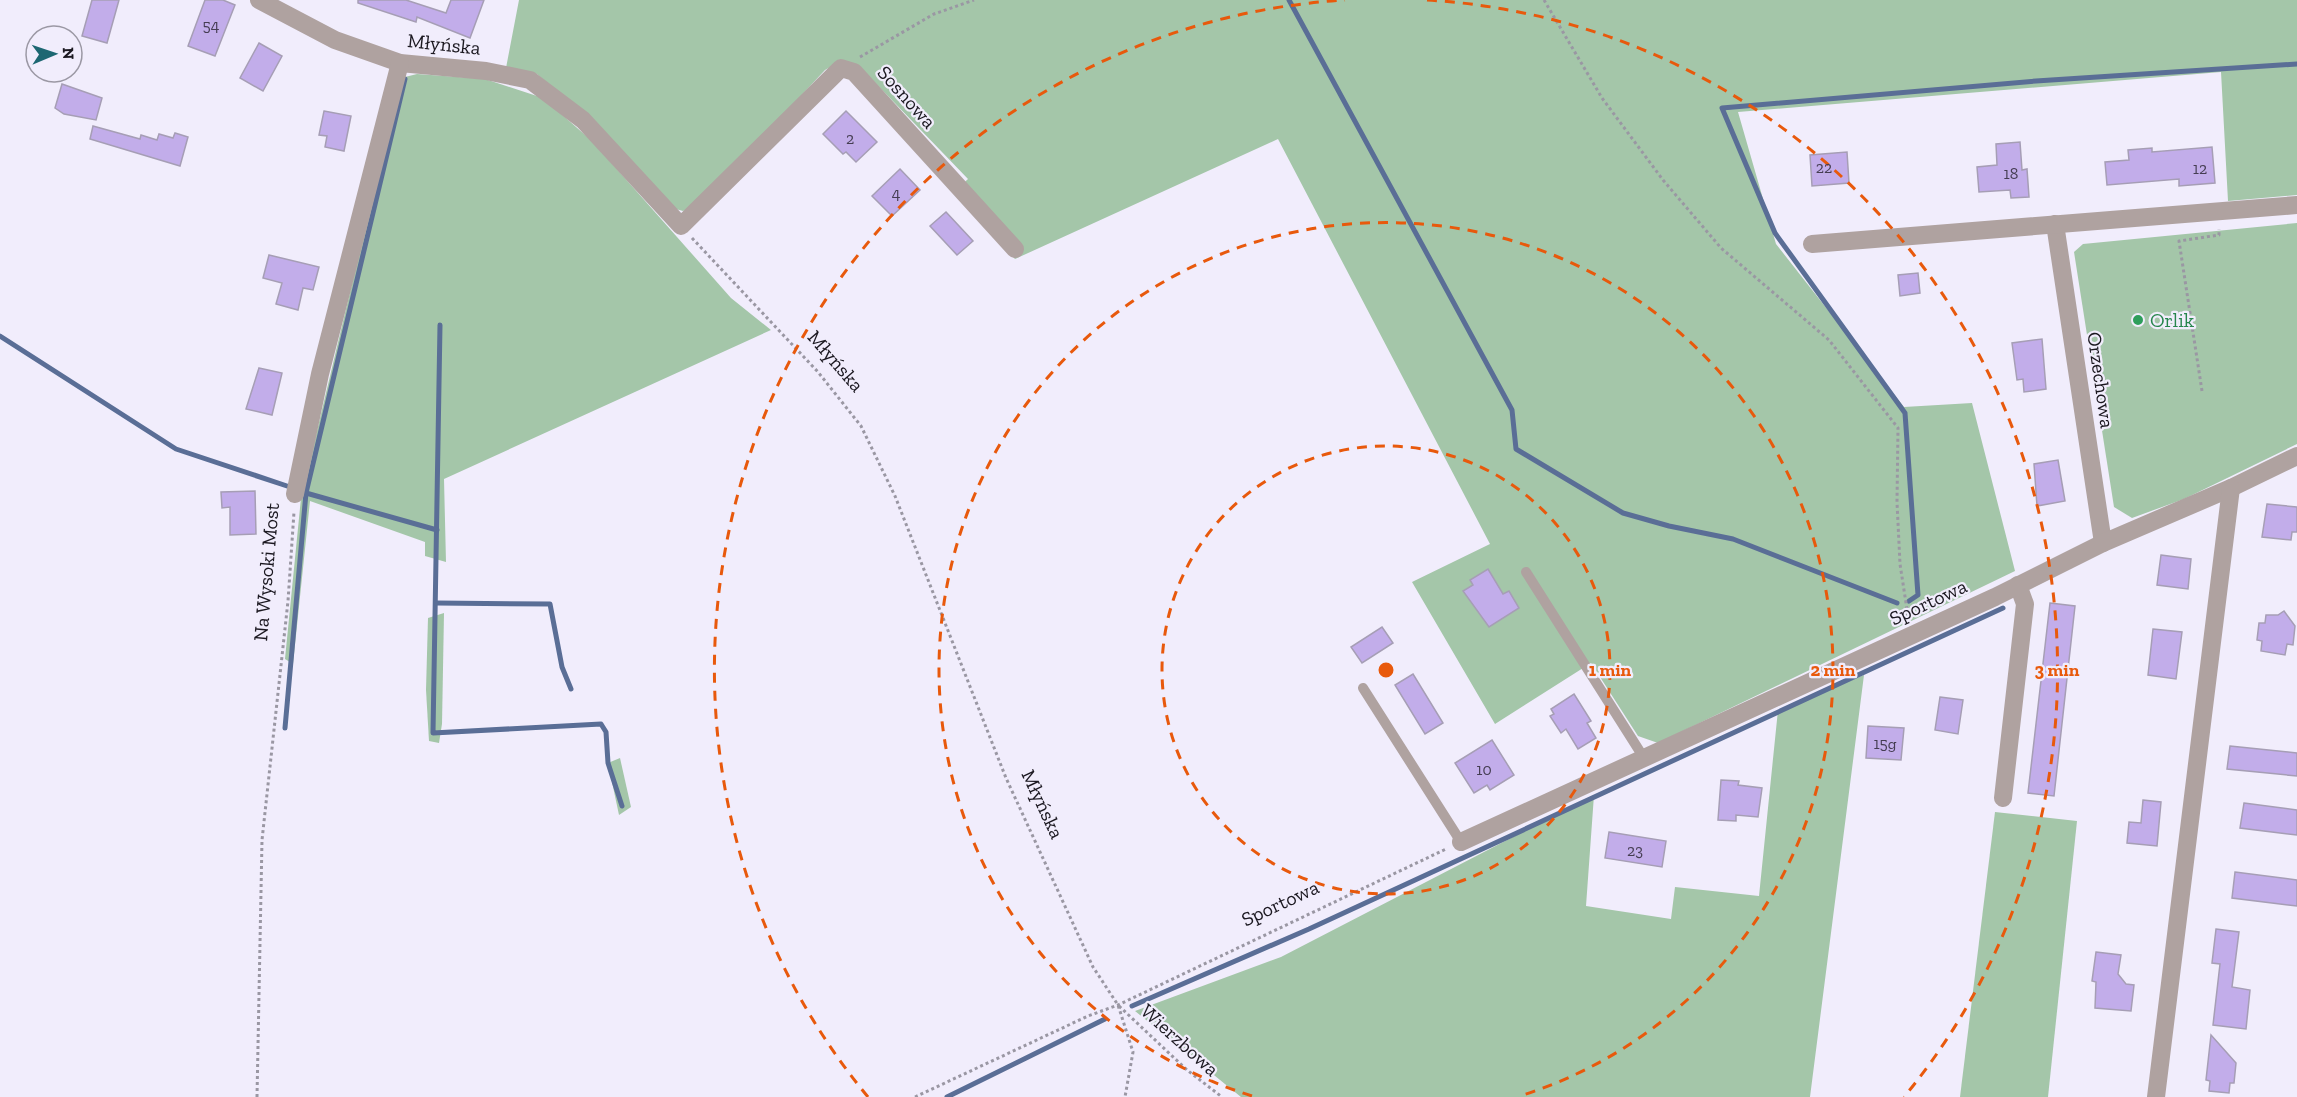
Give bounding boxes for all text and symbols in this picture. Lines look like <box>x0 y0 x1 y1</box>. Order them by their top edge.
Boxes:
house number: 54 <box>203 16 220 35</box>
north arrow <box>24 24 84 84</box>
street label: Młyńska <box>406 28 482 60</box>
text: N <box>59 47 78 60</box>
street label: Sosnowa <box>873 61 942 134</box>
house number: 2 <box>846 129 854 148</box>
house number: 22 <box>1816 158 1832 177</box>
house number: 12 <box>2193 159 2207 178</box>
house number: 18 <box>2004 164 2018 183</box>
house number: 4 <box>892 184 901 203</box>
place label: Orlik <box>2150 308 2195 332</box>
marker: Orlik <box>2131 313 2145 327</box>
street label: Młyńska <box>803 325 869 397</box>
street label: Orzechowa <box>2082 330 2120 430</box>
street label: Na Wysoki Most <box>248 501 284 642</box>
street label: Sportowa <box>1885 573 1971 630</box>
text: 1 min <box>1589 659 1632 681</box>
text: 2 min <box>1811 659 1856 681</box>
text: 3 min <box>2035 659 2080 681</box>
centre of rings <box>1376 660 1396 680</box>
house number: 15g <box>1873 734 1897 753</box>
house number: 10 <box>1476 760 1492 779</box>
street label: Młyńska <box>1017 766 1070 843</box>
house number: 23 <box>1627 841 1643 860</box>
street label: Sportowa <box>1237 874 1323 931</box>
street label: Wierzbowa <box>1136 999 1224 1082</box>

